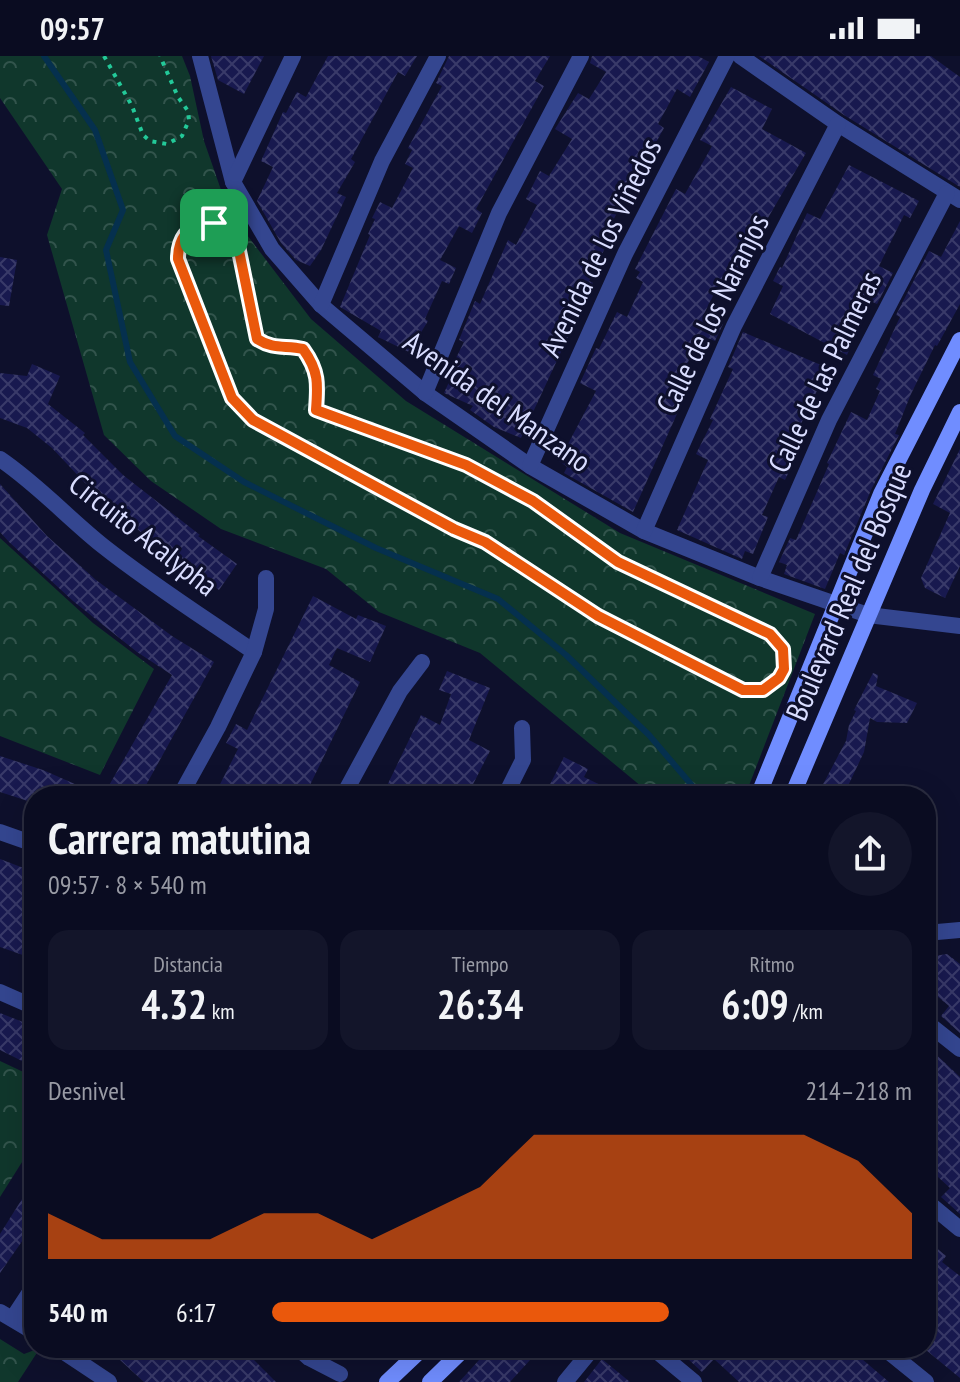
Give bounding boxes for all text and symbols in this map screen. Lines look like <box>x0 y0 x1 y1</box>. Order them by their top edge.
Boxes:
text: 09:57 <box>40 9 105 48</box>
street label: Avenida de los Viñedos <box>530 132 669 363</box>
pin <box>180 189 248 257</box>
icon: arrive <box>192 201 236 245</box>
street label: Calle de los Naranjos <box>646 207 777 420</box>
street label: Calle de las Palmeras <box>758 264 889 478</box>
street label: Avenida del Manzano <box>396 322 599 480</box>
street label: Boulevard Real del Bosque <box>776 457 919 726</box>
street label: Circuito Acalypha <box>62 464 226 604</box>
text: Carrera matutina <box>48 809 311 866</box>
button: share <box>828 812 912 896</box>
text: 09:57 · 8 × 540 m <box>48 868 207 901</box>
text: Distancia <box>153 950 223 978</box>
text: Tiempo <box>451 950 509 978</box>
text: Ritmo <box>749 950 795 978</box>
text: 4.32 <box>141 978 207 1030</box>
text: 26:34 <box>437 978 523 1030</box>
text: 6:09 <box>721 978 789 1030</box>
text: km <box>207 997 235 1025</box>
text: /km <box>789 997 823 1025</box>
text: Desnivel <box>48 1074 125 1107</box>
text: 214–218 m <box>806 1074 912 1107</box>
text: 540 m <box>48 1296 108 1329</box>
text: 6:17 <box>176 1296 216 1329</box>

